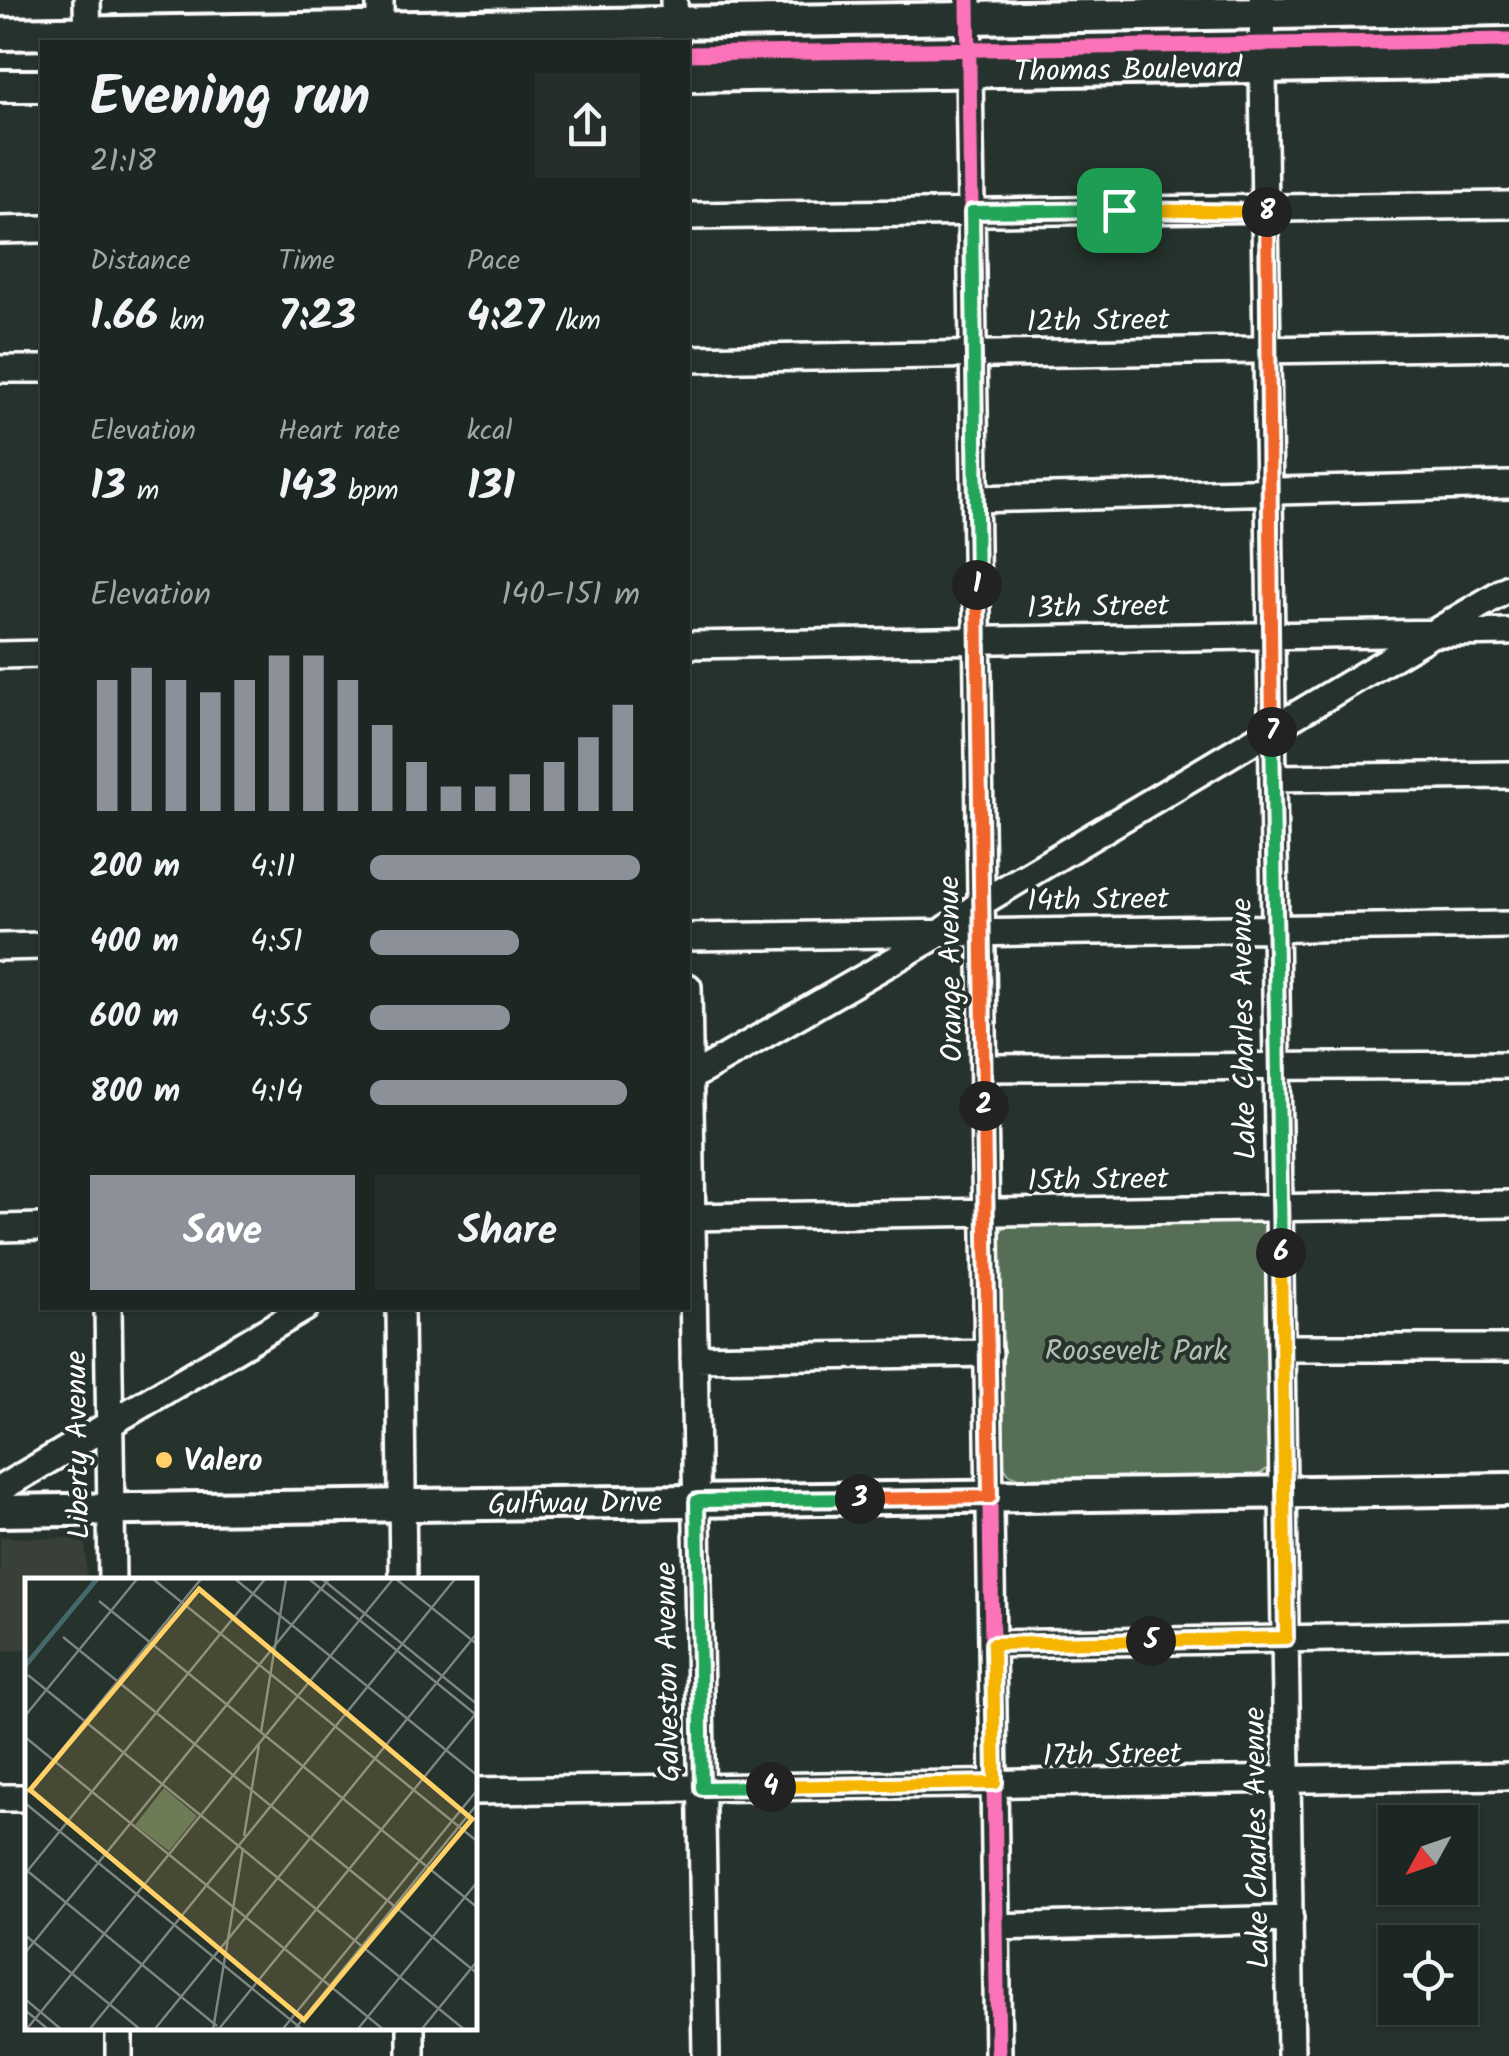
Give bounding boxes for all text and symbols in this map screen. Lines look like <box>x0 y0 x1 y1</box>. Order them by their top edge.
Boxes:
street label: Thomas Boulevard <box>1014 45 1243 97</box>
text: Evening run <box>90 56 370 143</box>
button: share <box>535 73 640 178</box>
text: 21:18 <box>90 137 156 188</box>
pin <box>1077 168 1162 253</box>
icon: arrive <box>1092 183 1147 238</box>
pin: 8 <box>1242 187 1292 237</box>
text: 8 <box>1259 189 1275 234</box>
text: Distance <box>90 239 191 284</box>
text: Time <box>278 239 335 284</box>
text: Pace <box>467 239 520 284</box>
text: 1.66 <box>90 284 158 351</box>
text: 7:23 <box>278 284 356 351</box>
text: 4:27 <box>467 284 544 351</box>
street label: 12th Street <box>1026 297 1170 347</box>
text: km <box>158 299 205 344</box>
text: /km <box>544 299 601 344</box>
text: Elevation <box>90 409 196 454</box>
text: Heart rate <box>278 409 400 454</box>
text: kcal <box>467 409 512 454</box>
text: 13 <box>90 454 126 521</box>
text: 143 <box>278 454 337 521</box>
text: 131 <box>467 454 515 521</box>
text: m <box>126 469 159 514</box>
text: bpm <box>337 469 399 514</box>
pin: 1 <box>952 560 1002 610</box>
text: 1 <box>973 562 981 607</box>
text: Elevation <box>90 570 211 621</box>
text: 140–151 m <box>501 570 640 621</box>
street label: 13th Street <box>1026 583 1170 633</box>
pin: 7 <box>1247 707 1297 757</box>
text: 7 <box>1265 709 1279 754</box>
text: 200 m <box>90 842 180 893</box>
text: 4:11 <box>250 842 296 893</box>
street label: Orange Avenue <box>926 875 978 1063</box>
street label: 14th Street <box>1027 876 1170 926</box>
street label: Lake Charles Avenue <box>1219 898 1271 1160</box>
text: 400 m <box>90 917 179 968</box>
text: 4:51 <box>250 917 303 968</box>
text: 600 m <box>90 992 179 1043</box>
text: 4:55 <box>250 992 310 1043</box>
text: 800 m <box>90 1067 180 1118</box>
text: 4:14 <box>250 1067 303 1118</box>
pin: 2 <box>959 1081 1009 1131</box>
text: 2 <box>976 1083 992 1128</box>
street label: 15th Street <box>1027 1156 1169 1206</box>
button: Save <box>90 1175 355 1290</box>
button: Share <box>375 1175 640 1290</box>
pin: 6 <box>1256 1228 1306 1278</box>
text: 6 <box>1273 1230 1289 1275</box>
park label: Roosevelt Park <box>1045 1328 1228 1376</box>
street label: Liberty Avenue <box>53 1350 105 1540</box>
place label: Valero <box>184 1438 262 1486</box>
marker: Valero <box>153 1449 175 1471</box>
pin: 3 <box>835 1474 885 1524</box>
text: 3 <box>852 1476 868 1521</box>
street label: Gulfway Drive <box>487 1479 663 1530</box>
street label: Galveston Avenue <box>643 1561 695 1782</box>
inset map <box>25 1578 478 2031</box>
pin: 5 <box>1126 1616 1176 1666</box>
text: 5 <box>1144 1618 1158 1663</box>
street label: Lake Charles Avenue <box>1232 1707 1284 1969</box>
street label: 17th Street <box>1042 1731 1182 1781</box>
pin: 4 <box>746 1762 796 1812</box>
text: 4 <box>763 1764 779 1809</box>
north arrow <box>1378 1805 1478 1905</box>
map controls <box>1378 1805 1478 2025</box>
button: locate <box>1378 1925 1478 2025</box>

